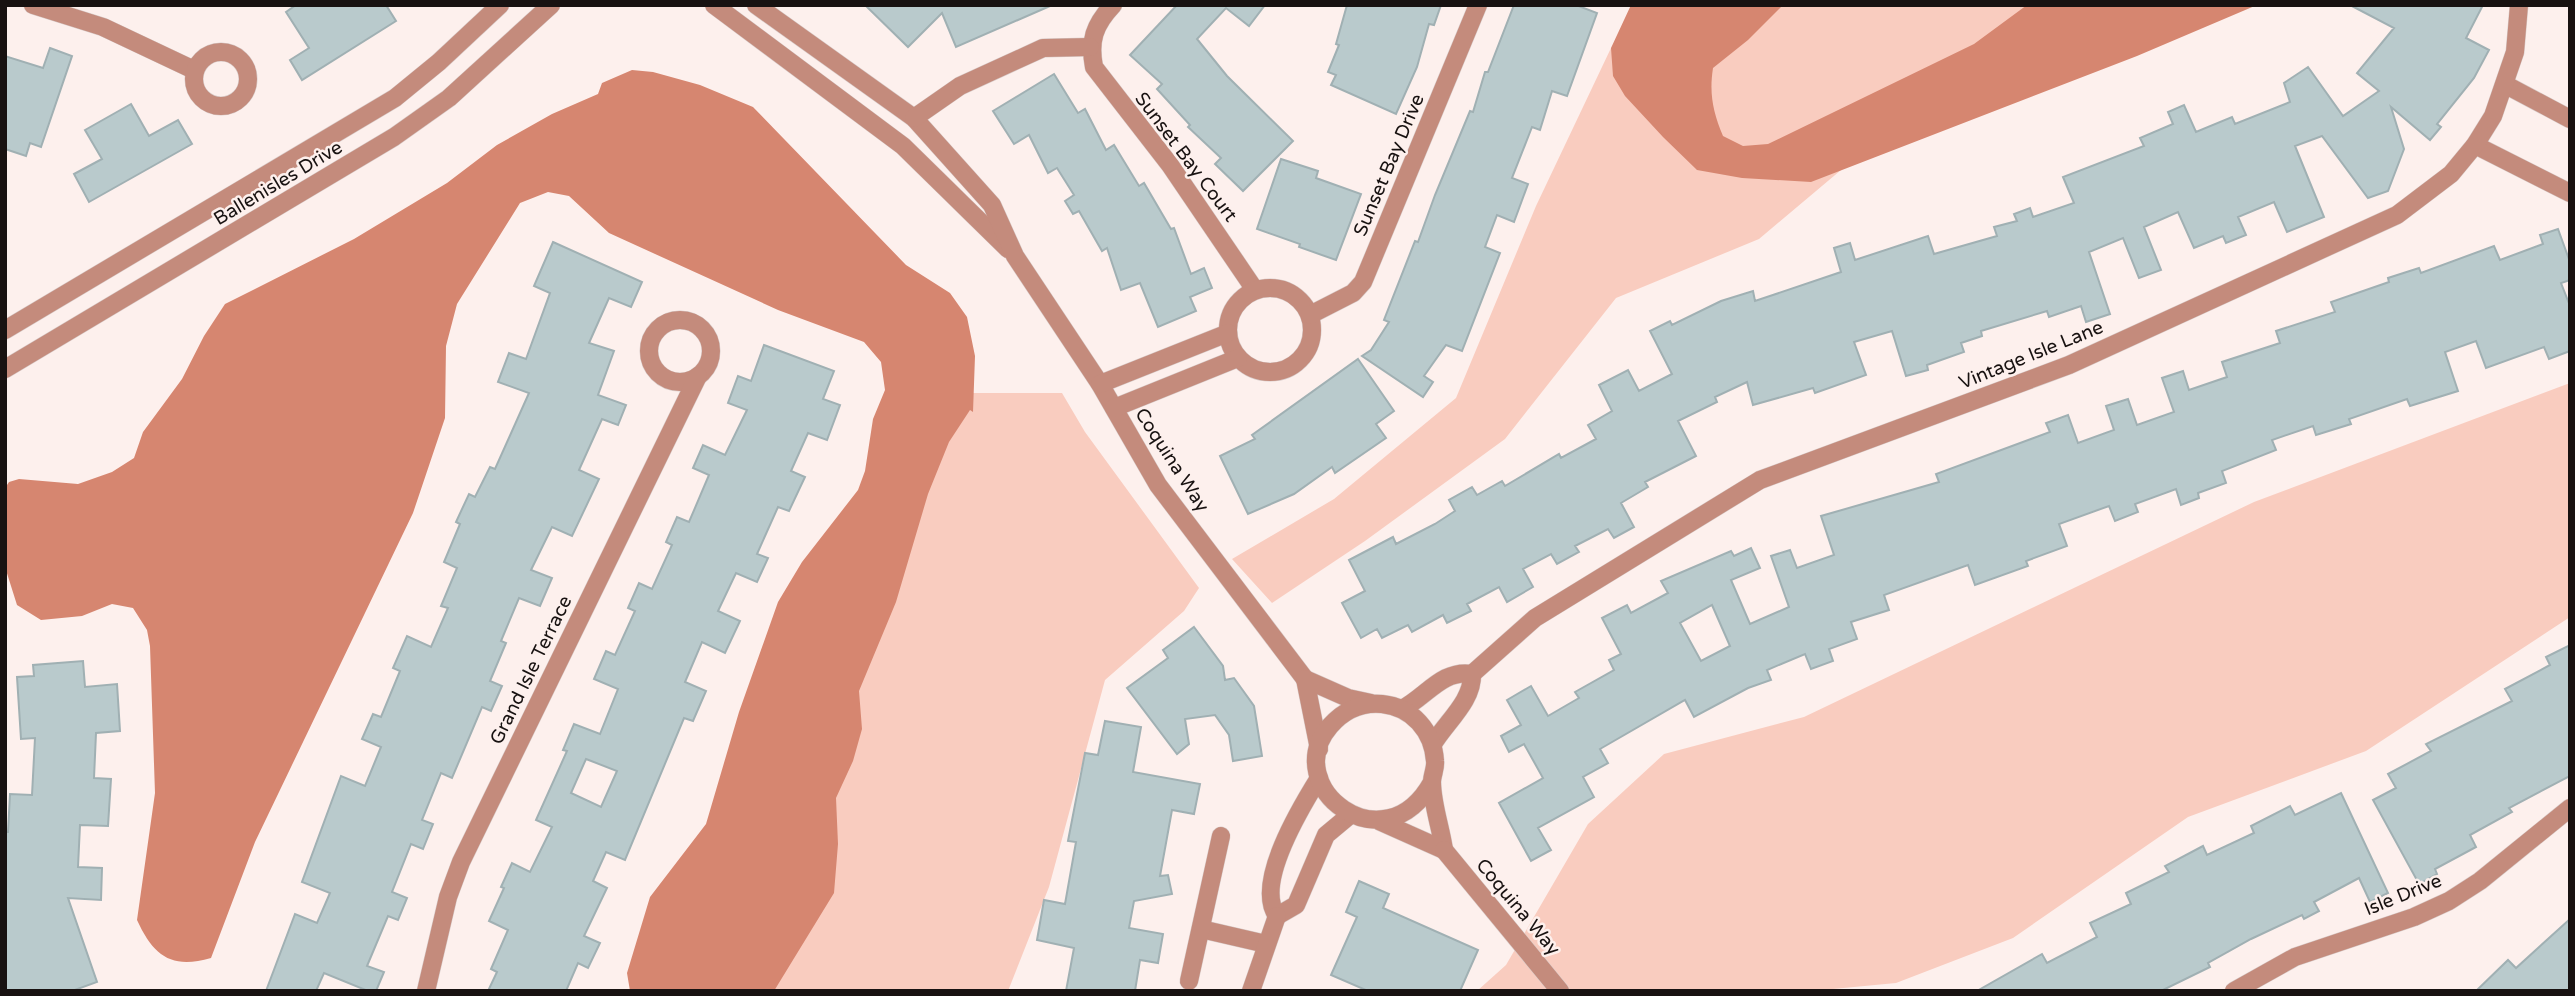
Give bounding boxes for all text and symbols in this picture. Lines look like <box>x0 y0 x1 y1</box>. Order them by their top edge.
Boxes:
street label: Sunset Bay Court <box>1130 88 1242 226</box>
street label: Sunset Bay Drive <box>1349 91 1429 239</box>
street label: Ballenisles Drive <box>210 136 346 230</box>
street label: Vintage Isle Lane <box>1956 316 2106 394</box>
street label: Coquina Way <box>1130 404 1214 516</box>
street label: Grand Isle Terrace <box>485 592 577 748</box>
street label: Coquina Way <box>1471 854 1565 960</box>
street label: Isle Drive <box>2361 870 2445 920</box>

